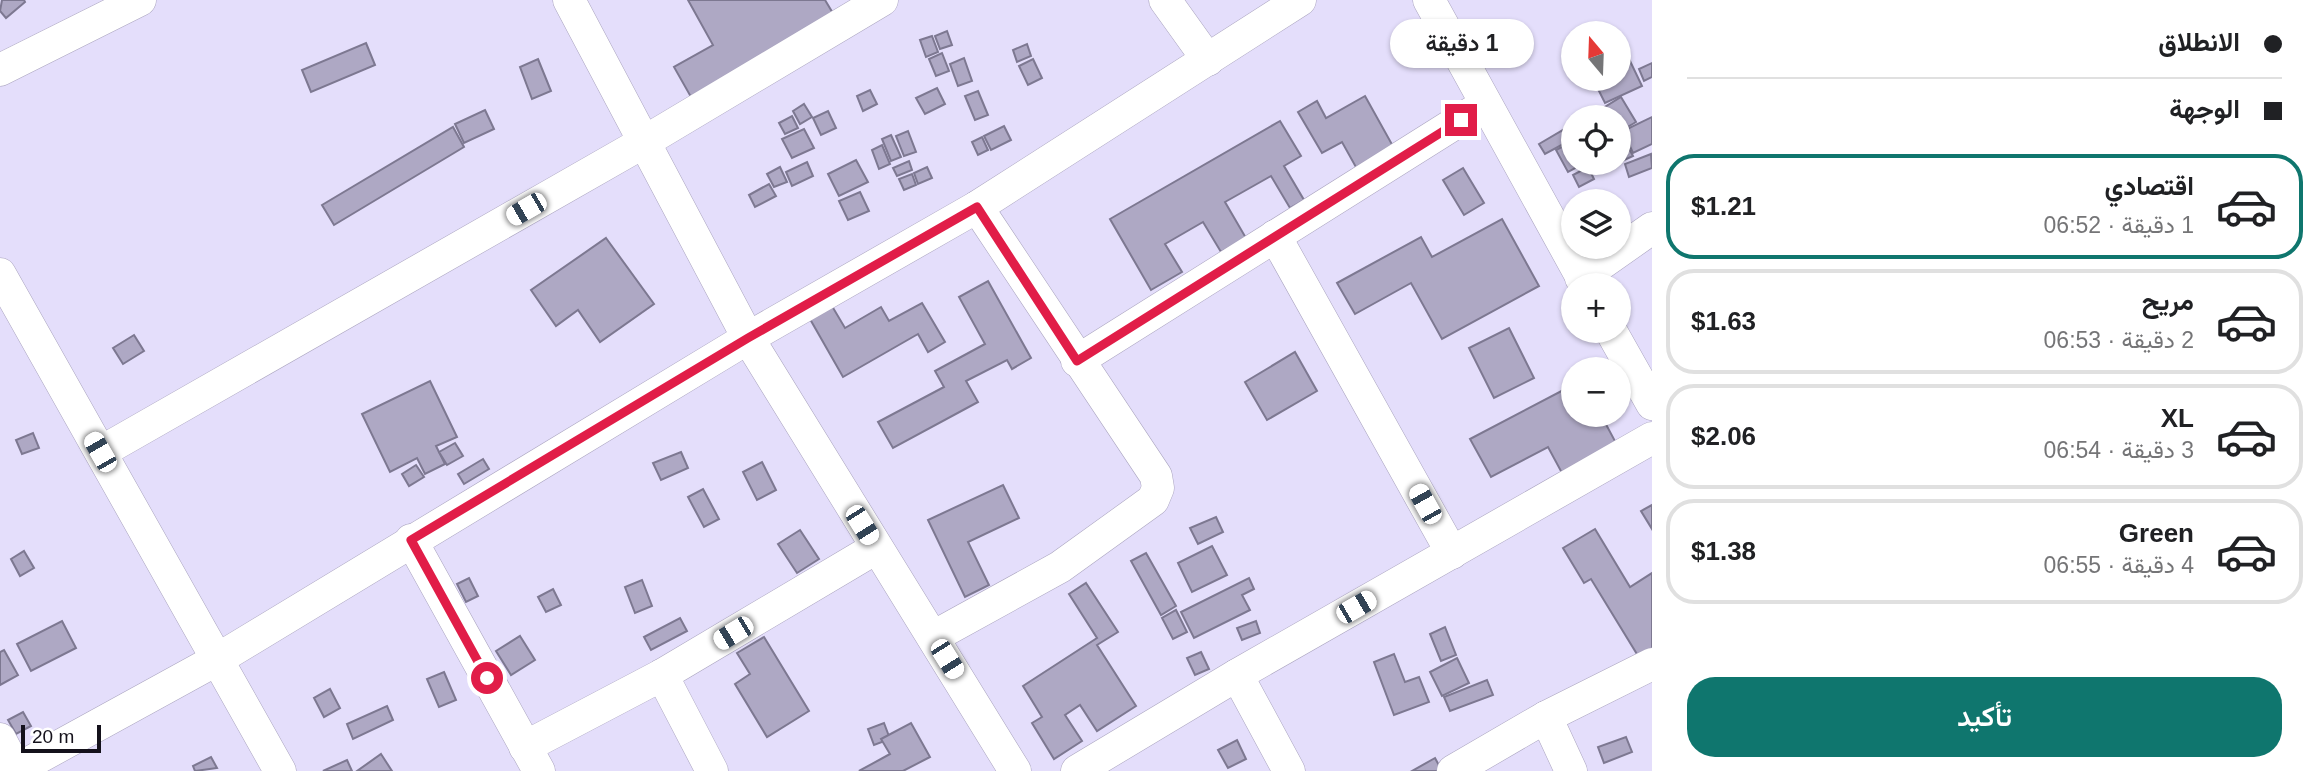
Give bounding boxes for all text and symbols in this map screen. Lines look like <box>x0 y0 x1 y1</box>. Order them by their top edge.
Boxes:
callout: 1 دقيقة <box>1389 18 1533 68</box>
north arrow <box>1561 21 1631 91</box>
map controls <box>1561 21 1631 427</box>
text: الانطلاق <box>2158 27 2240 57</box>
text: 1 دقيقة <box>1425 30 1499 56</box>
text: الوجهة <box>2169 94 2240 124</box>
route end <box>1445 104 1477 136</box>
button: locate <box>1561 105 1631 175</box>
text: اقتصادي <box>2105 171 2194 201</box>
icon: car <box>2215 175 2278 238</box>
car <box>503 189 550 229</box>
button: layers <box>1561 189 1631 259</box>
text: $1.21 <box>1691 191 1756 221</box>
text: 1 دقيقة · 06:52 <box>2044 212 2194 238</box>
button: + <box>1561 273 1631 343</box>
text: مريح <box>2142 286 2194 316</box>
icon: car <box>2215 290 2278 353</box>
text: $1.63 <box>1691 306 1756 336</box>
text: 2 دقيقة · 06:53 <box>2044 327 2194 353</box>
button: − <box>1561 357 1631 427</box>
text: XL <box>2161 403 2194 433</box>
icon: car <box>2215 405 2278 468</box>
text: $2.06 <box>1691 421 1756 451</box>
car <box>81 429 120 475</box>
text: 3 دقيقة · 06:54 <box>2044 437 2194 463</box>
car <box>1406 481 1445 527</box>
car <box>842 502 883 548</box>
text: Green <box>2119 518 2194 548</box>
icon: car <box>2215 520 2278 583</box>
text: $1.38 <box>1691 536 1756 566</box>
text: 4 دقيقة · 06:55 <box>2044 552 2194 578</box>
car <box>1333 587 1380 627</box>
car <box>710 613 757 653</box>
car <box>927 636 968 682</box>
route start <box>471 662 503 694</box>
button: تأكيد <box>1687 677 2282 757</box>
scale bar <box>21 722 102 754</box>
text: 20 m <box>32 726 74 747</box>

